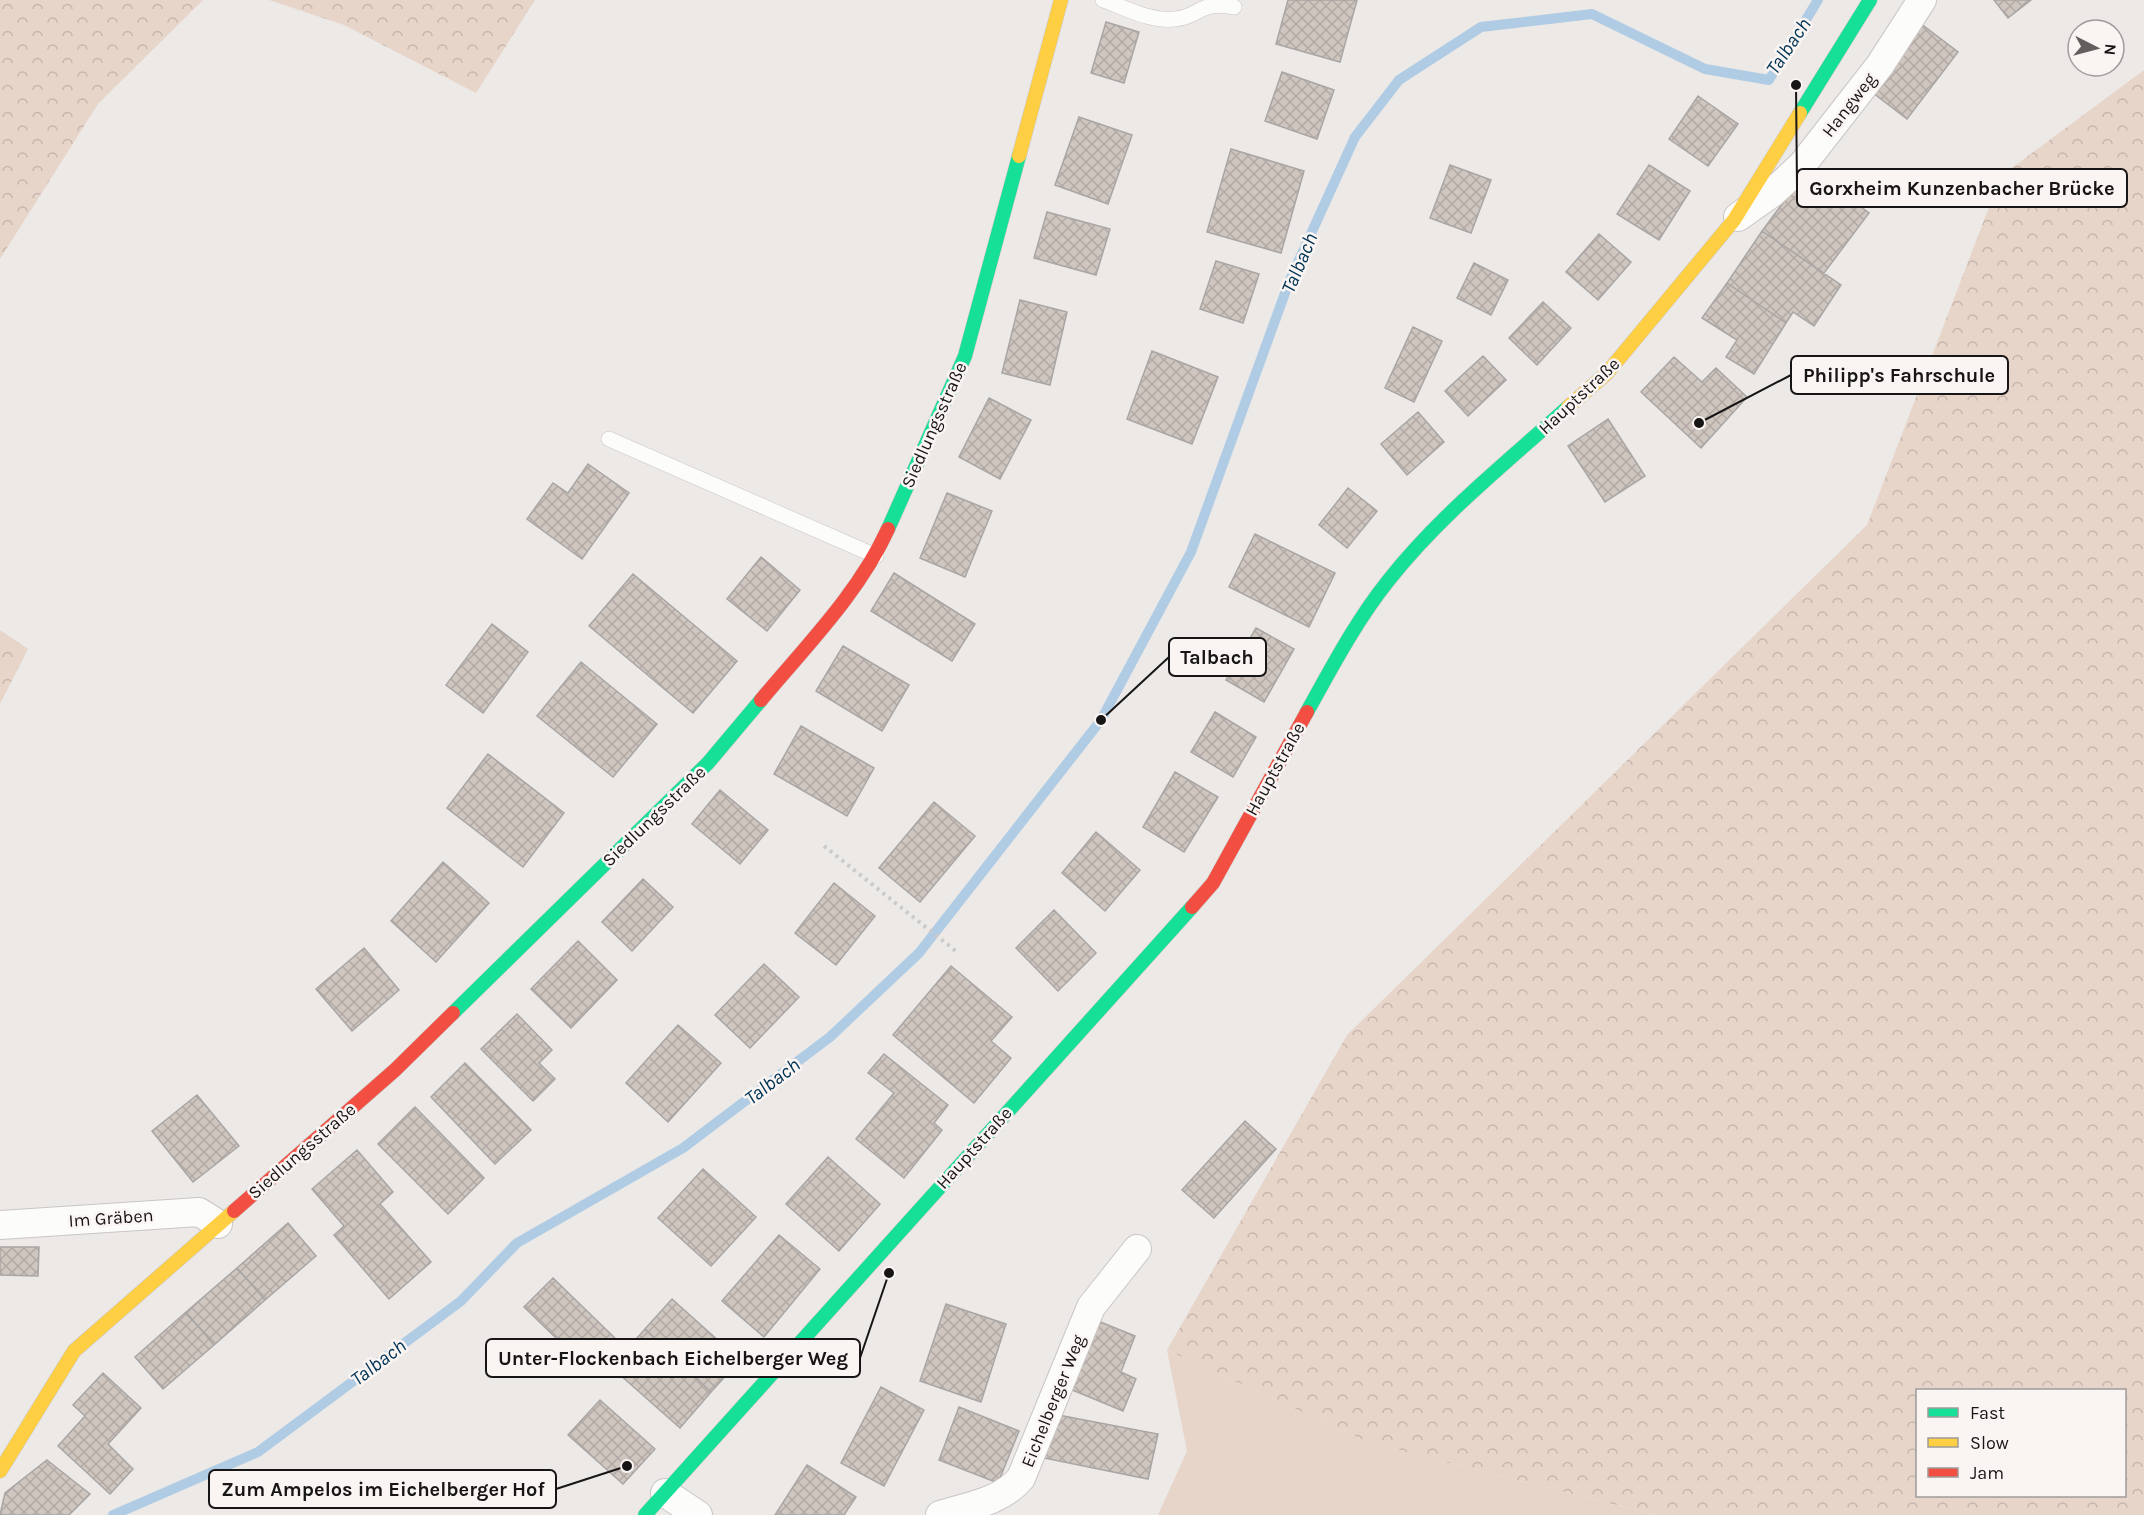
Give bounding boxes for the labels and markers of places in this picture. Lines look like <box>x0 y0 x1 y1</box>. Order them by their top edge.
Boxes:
callout: Gorxheim Kunzenbacher Brücke <box>1797 169 2127 207</box>
callout: Philipp's Fahrschule <box>1791 356 2008 394</box>
callout: Talbach <box>1169 638 1266 676</box>
callout: Unter-Flockenbach Eichelberger Weg <box>486 1339 860 1377</box>
callout: Zum Ampelos im Eichelberger Hof <box>209 1470 556 1508</box>

